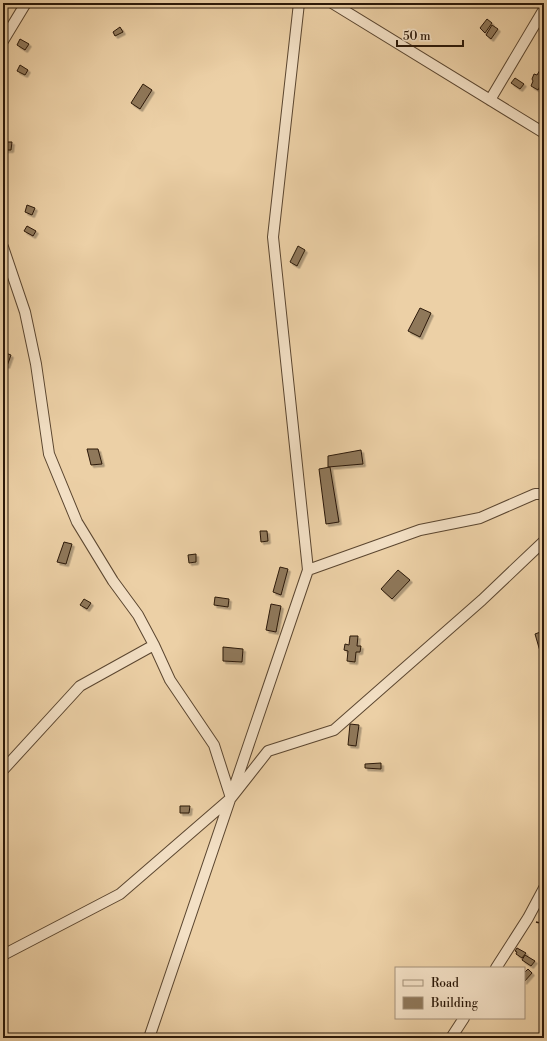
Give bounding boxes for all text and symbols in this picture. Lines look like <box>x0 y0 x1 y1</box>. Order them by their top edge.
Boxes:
scale bar <box>397 22 463 48</box>
text: 50 m <box>403 29 431 44</box>
legend <box>395 967 525 1019</box>
text: Road <box>431 976 459 991</box>
text: Building <box>430 996 479 1011</box>

